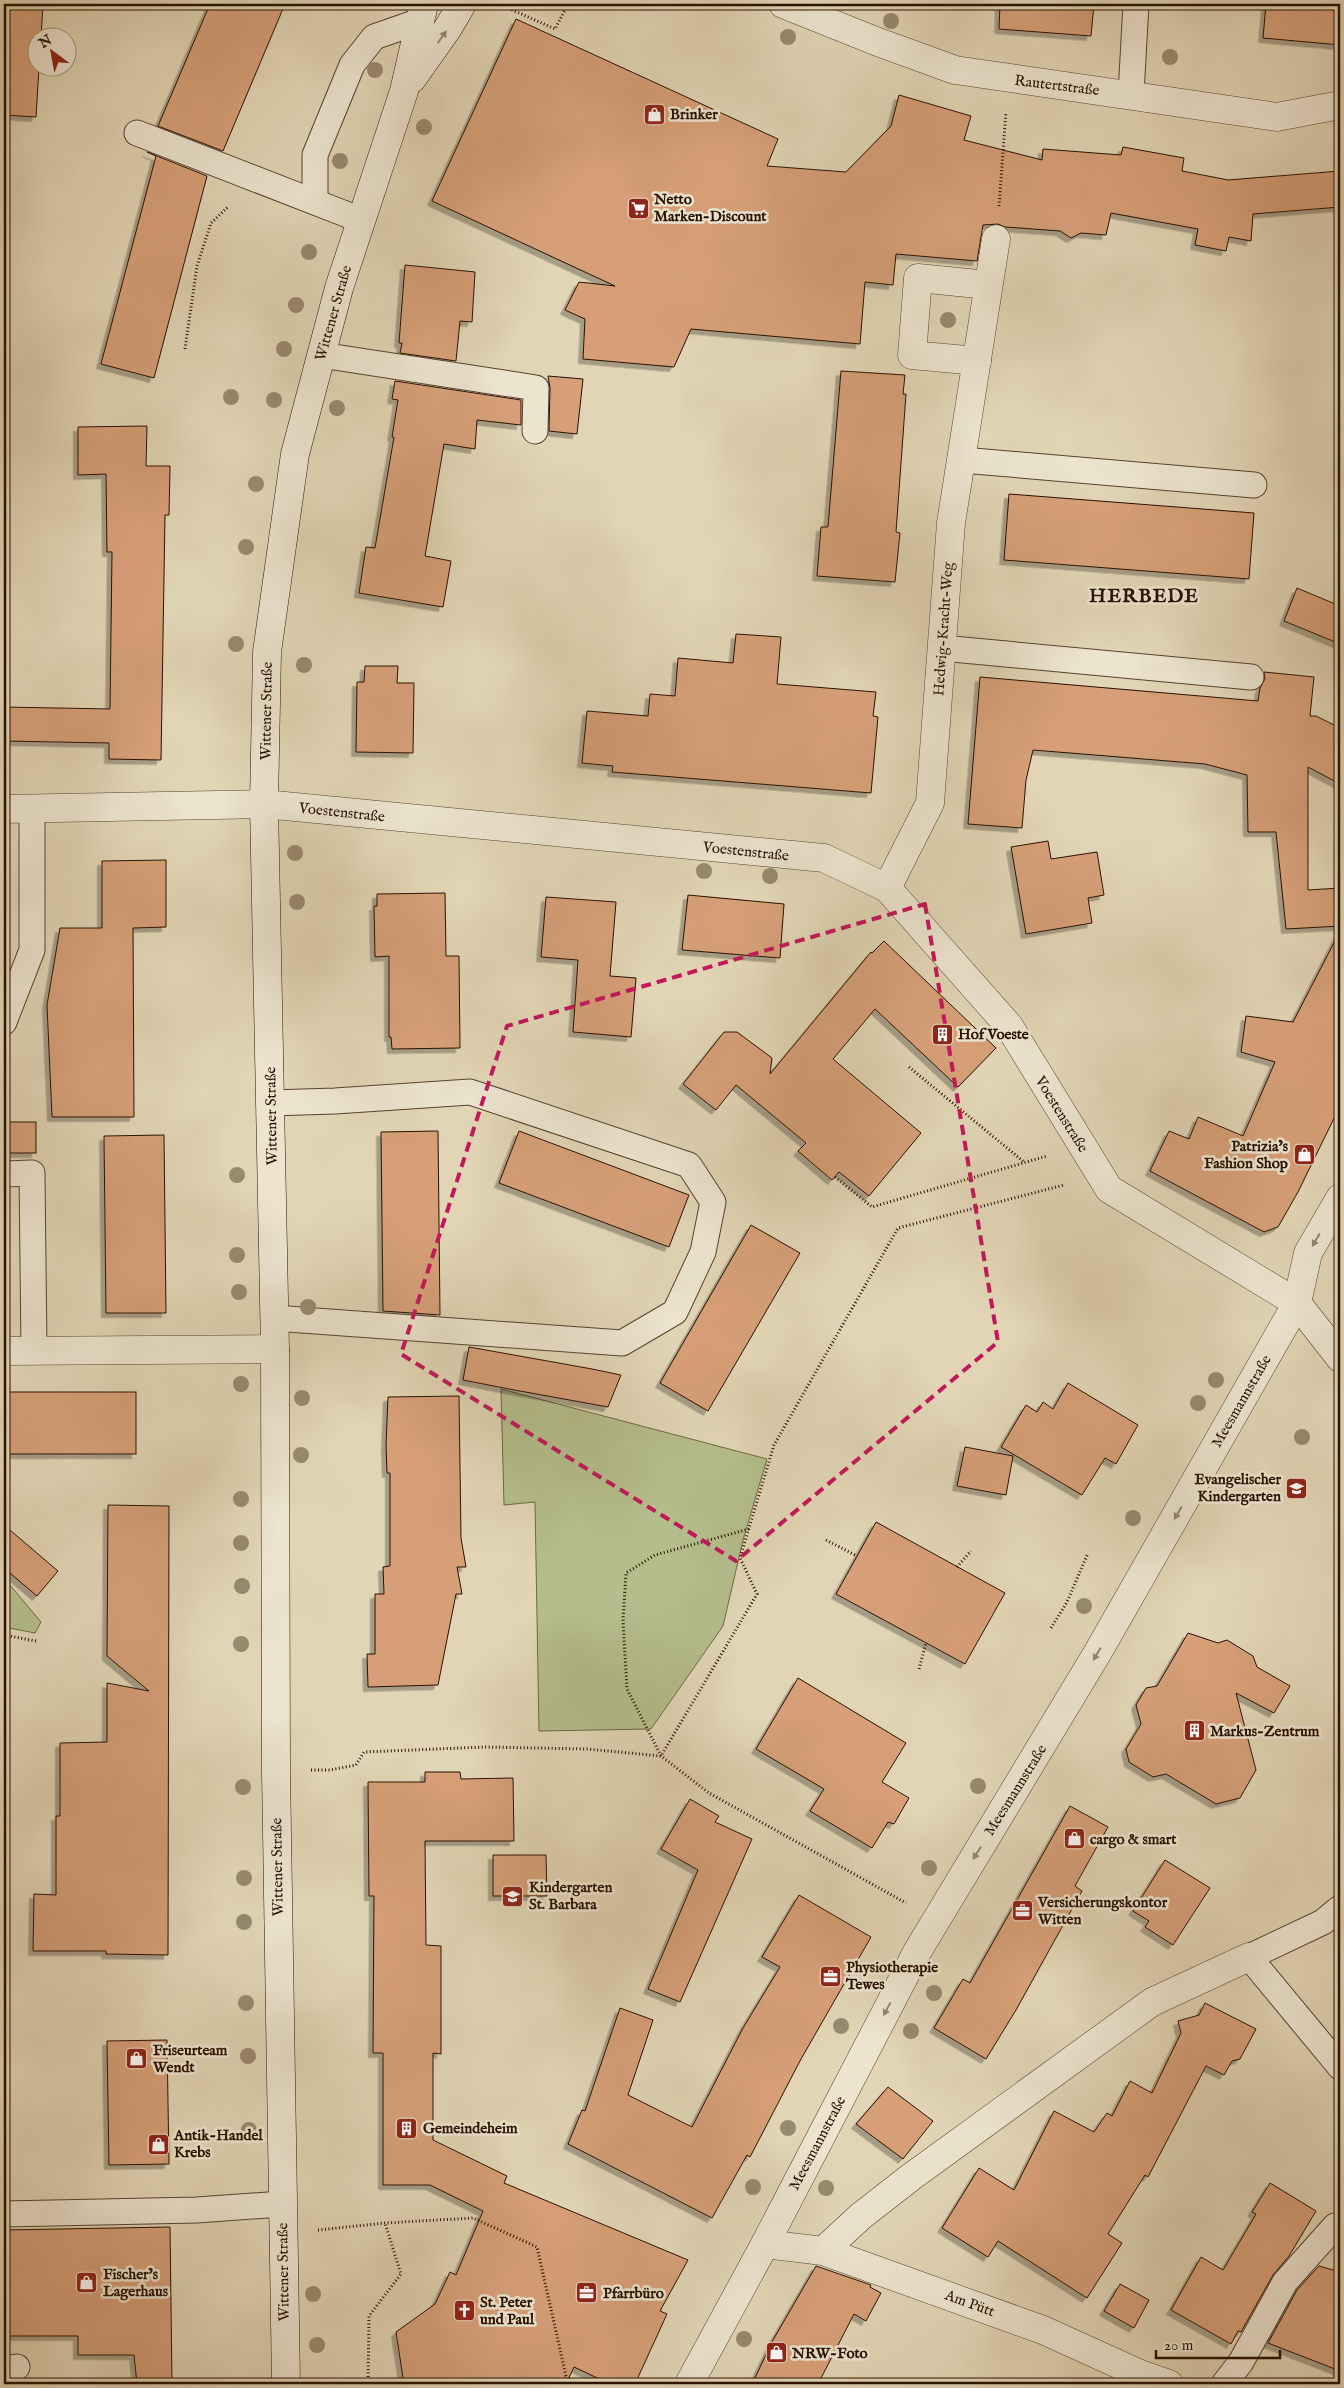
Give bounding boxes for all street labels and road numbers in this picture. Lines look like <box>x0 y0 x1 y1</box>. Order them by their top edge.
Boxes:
street label: Rautertstraße <box>1013 71 1101 100</box>
street label: Wittener Straße <box>311 263 356 363</box>
street label: Hedwig-Kracht-Weg <box>929 561 958 697</box>
street label: Wittener Straße <box>256 661 277 760</box>
street label: Voestenstraße <box>297 798 386 826</box>
street label: Voestenstraße <box>701 837 790 865</box>
street label: Wittener Straße <box>261 1066 282 1165</box>
street label: Voestenstraße <box>1030 1072 1093 1156</box>
street label: Meesmannstraße <box>1207 1351 1276 1451</box>
street label: Meesmannstraße <box>980 1741 1051 1839</box>
street label: Wittener Straße <box>267 1817 288 1916</box>
street label: Meesmannstraße <box>785 2093 850 2194</box>
street label: Wittener Straße <box>273 2222 294 2321</box>
street label: Am Pütt <box>941 2285 997 2321</box>

